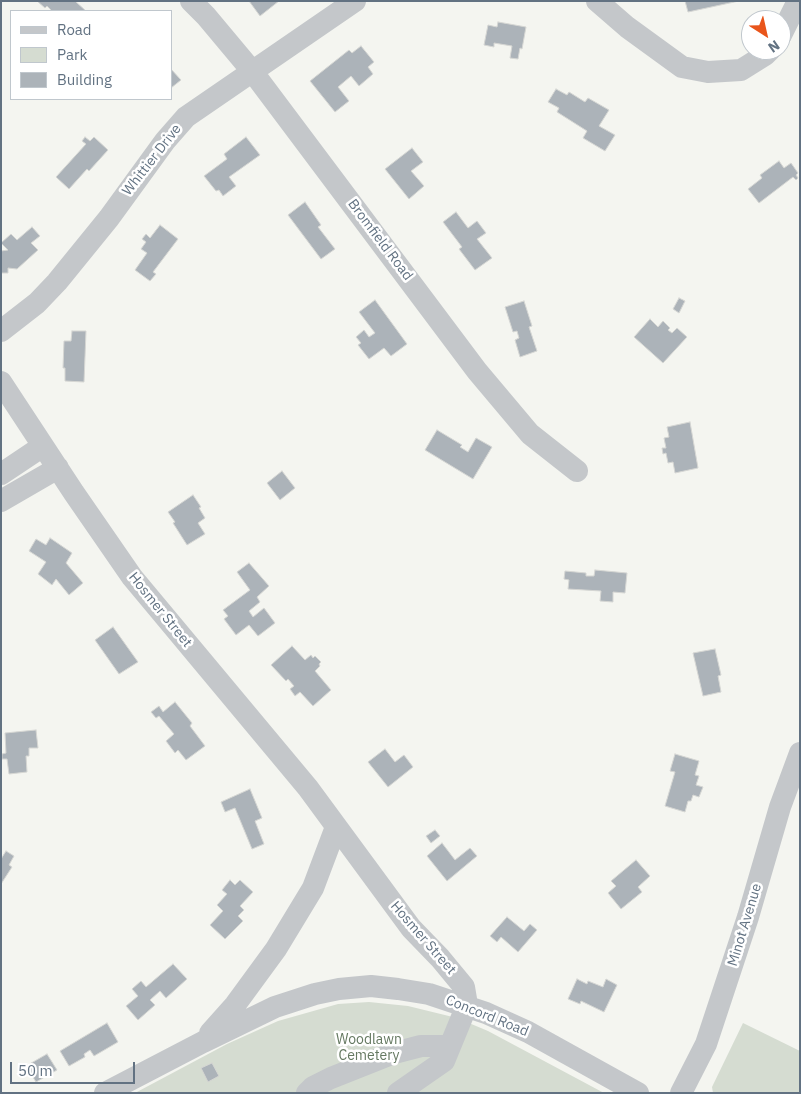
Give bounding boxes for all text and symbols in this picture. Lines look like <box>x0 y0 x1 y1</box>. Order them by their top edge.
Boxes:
legend <box>10 10 172 100</box>
north arrow <box>741 10 791 60</box>
text: Road <box>57 20 92 39</box>
text: N <box>765 36 783 57</box>
text: Park <box>57 45 87 64</box>
text: Building <box>57 70 112 89</box>
street label: Whittier Drive <box>119 121 185 199</box>
street label: Bromfield Road <box>344 196 416 284</box>
street label: Hosmer Street <box>125 569 195 651</box>
street label: Minot Avenue <box>724 882 766 968</box>
street label: Hosmer Street <box>387 898 459 978</box>
street label: Concord Road <box>443 992 531 1040</box>
park label: Woodlawn Cemetery <box>336 1032 402 1064</box>
scale bar <box>12 1052 138 1084</box>
text: 50 m <box>18 1061 53 1080</box>

